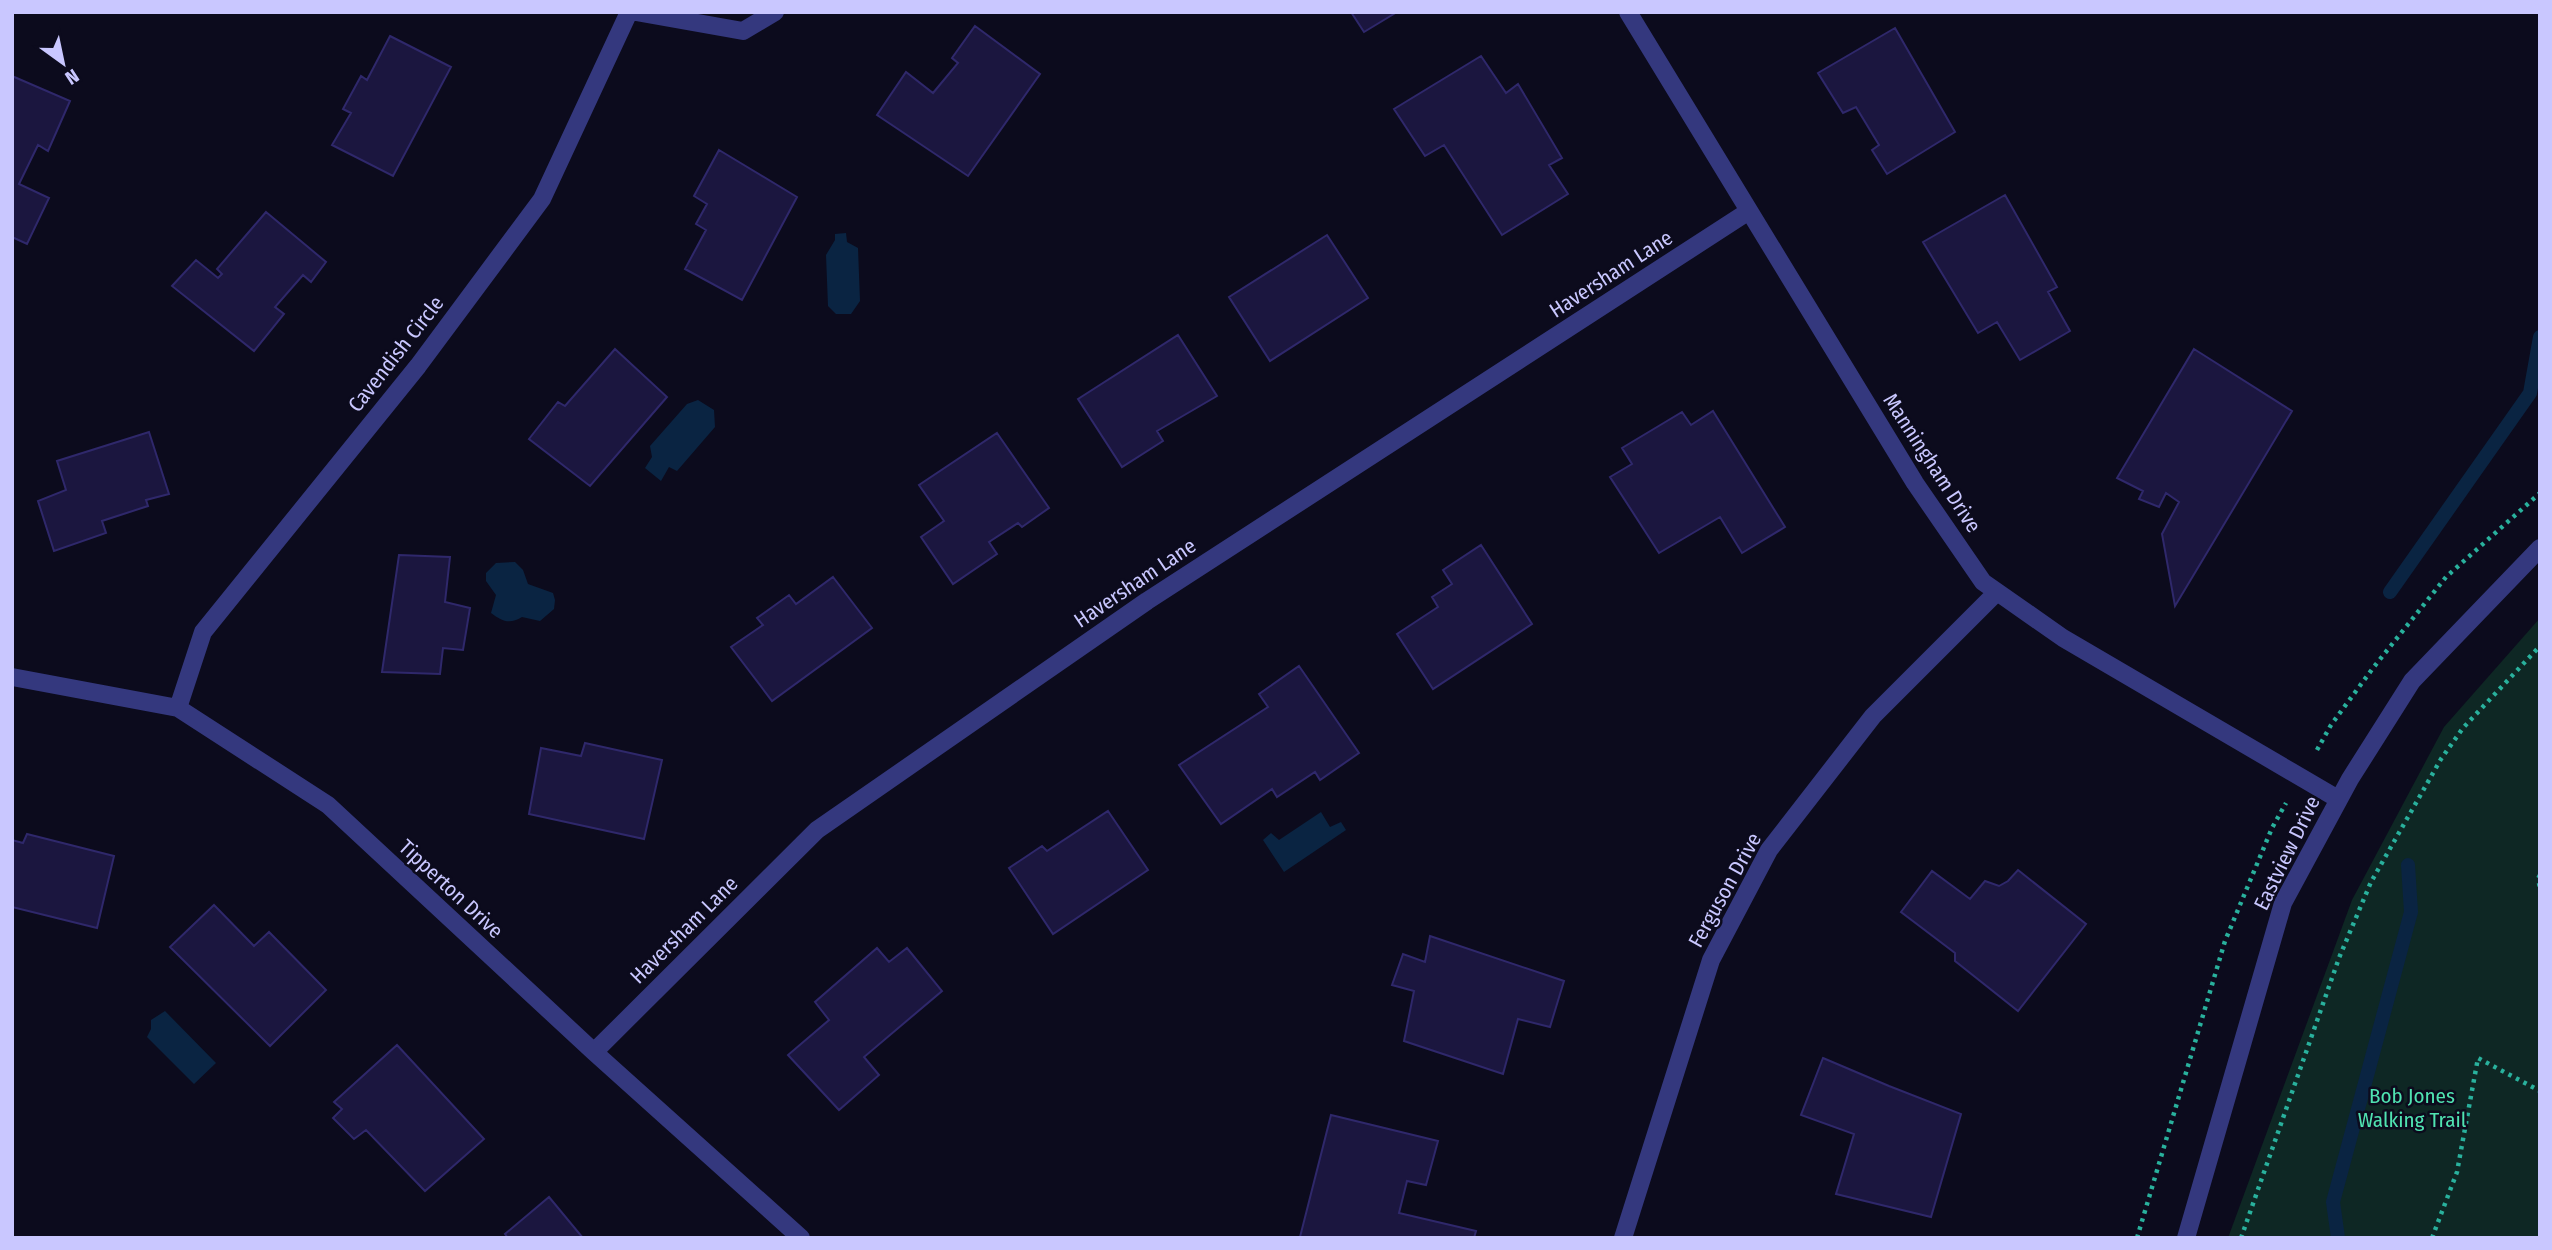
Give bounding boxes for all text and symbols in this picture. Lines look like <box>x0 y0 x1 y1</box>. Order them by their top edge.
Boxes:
north arrow <box>28 28 98 98</box>
text: N <box>61 64 83 90</box>
street label: Haversham Lane <box>1545 225 1677 323</box>
street label: Cavendish Circle <box>343 291 449 417</box>
street label: Manningham Drive <box>1877 389 1987 537</box>
street label: Haversham Lane <box>1069 533 1201 633</box>
street label: Eastview Drive <box>2248 792 2326 914</box>
street label: Ferguson Drive <box>1683 828 1767 952</box>
street label: Tipperton Drive <box>393 834 509 944</box>
street label: Haversham Lane <box>625 871 743 989</box>
park label: Bob Jones Walking Trail <box>2358 1083 2467 1133</box>

